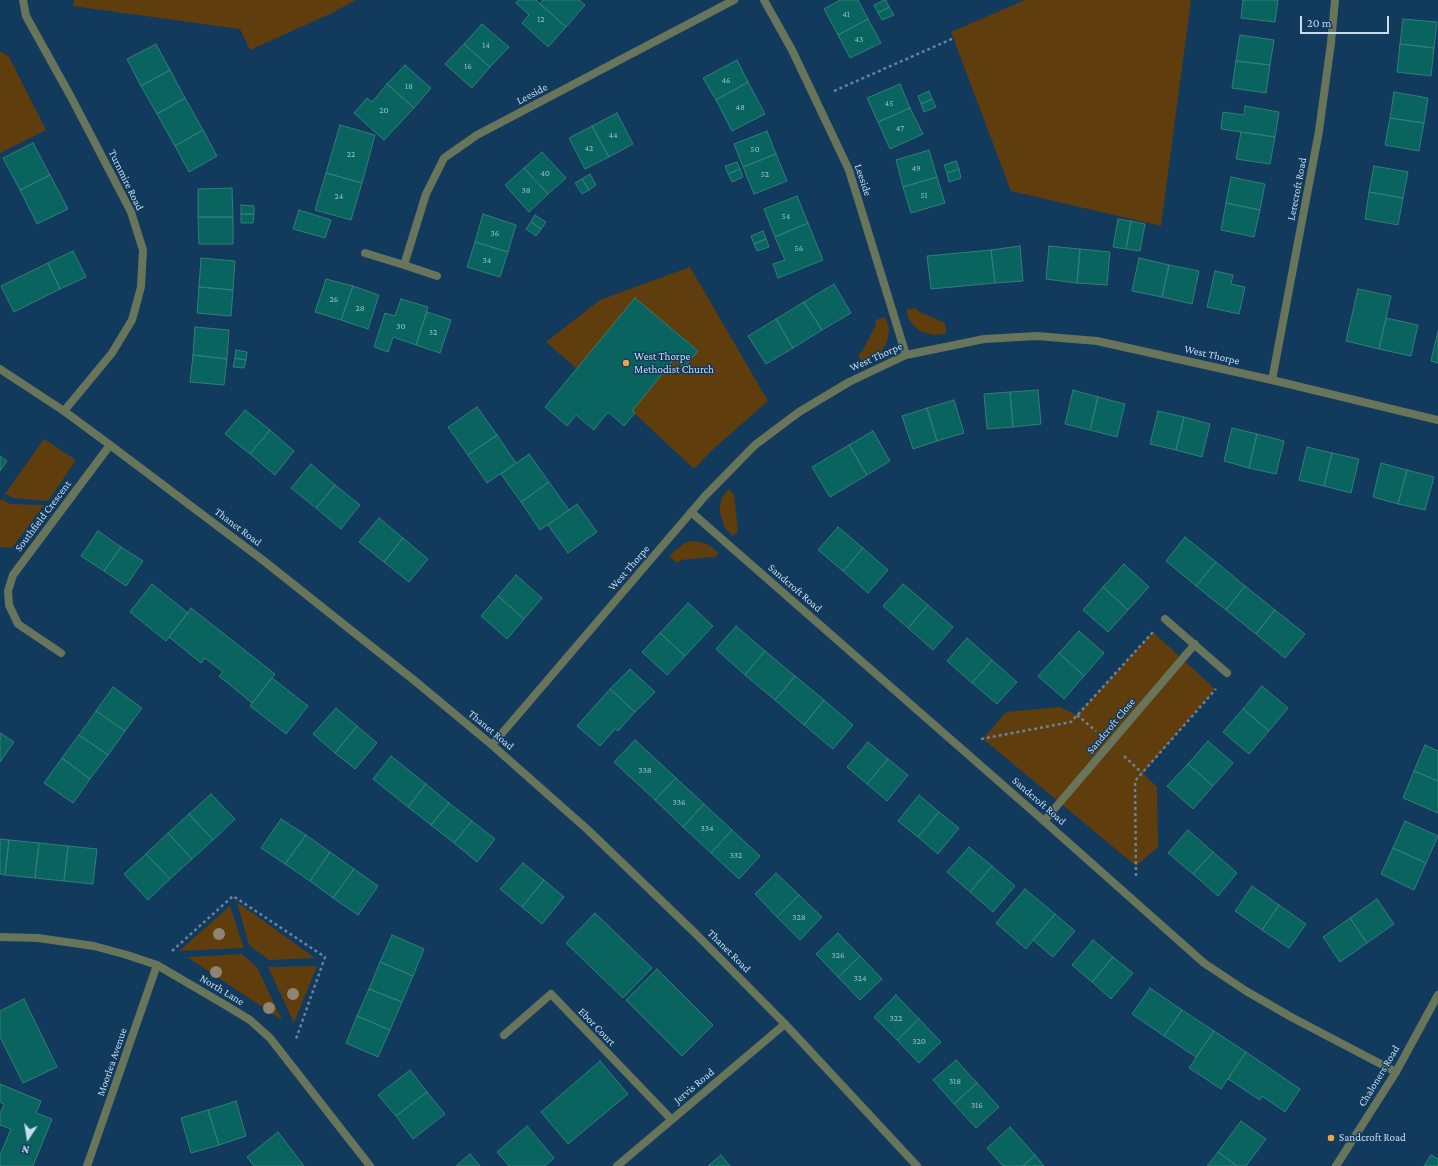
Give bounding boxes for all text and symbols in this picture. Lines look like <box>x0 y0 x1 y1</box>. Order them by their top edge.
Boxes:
scale bar <box>1302 8 1391 34</box>
house number: 41 <box>842 9 850 19</box>
house number: 12 <box>537 14 545 24</box>
text: 20 m <box>1307 16 1331 30</box>
house number: 43 <box>855 34 863 44</box>
house number: 14 <box>482 40 490 50</box>
house number: 16 <box>464 61 472 71</box>
house number: 46 <box>721 75 731 85</box>
street label: Leeside <box>514 80 550 108</box>
house number: 18 <box>405 81 413 91</box>
house number: 45 <box>885 98 893 108</box>
house number: 48 <box>735 102 745 112</box>
house number: 20 <box>379 105 389 115</box>
house number: 47 <box>896 123 904 133</box>
house number: 44 <box>608 130 618 140</box>
house number: 42 <box>585 143 593 153</box>
house number: 50 <box>750 144 760 154</box>
street label: Turnmire Road <box>106 147 146 213</box>
house number: 22 <box>347 149 355 159</box>
street label: Lerecroft Road <box>1284 156 1310 222</box>
street label: Leeside <box>851 162 875 198</box>
house number: 49 <box>911 163 921 173</box>
house number: 40 <box>540 168 550 178</box>
house number: 52 <box>761 169 769 179</box>
house number: 38 <box>521 185 531 195</box>
house number: 51 <box>920 190 928 200</box>
house number: 24 <box>335 191 343 201</box>
house number: 54 <box>782 211 790 221</box>
house number: 36 <box>491 228 499 238</box>
house number: 56 <box>795 243 803 253</box>
house number: 34 <box>483 255 491 265</box>
house number: 26 <box>330 294 338 304</box>
house number: 28 <box>355 303 365 313</box>
house number: 30 <box>396 321 406 331</box>
house number: 32 <box>429 327 437 337</box>
street label: West Thorpe <box>848 340 904 374</box>
street label: West Thorpe <box>1183 342 1241 368</box>
place label: West Thorpe Methodist Church <box>634 350 714 376</box>
marker: West Thorpe Methodist Church <box>621 358 631 368</box>
street label: Southfield Crescent <box>12 478 74 554</box>
street label: Thanet Road <box>212 505 264 549</box>
street label: West Thorpe <box>606 542 652 594</box>
street label: Sandcroft Road <box>765 561 825 615</box>
street label: Sandcroft Close <box>1084 695 1138 757</box>
street label: Thanet Road <box>465 707 517 753</box>
house number: 338 <box>638 765 652 775</box>
street label: Sandcroft Road <box>1009 774 1069 828</box>
house number: 336 <box>672 797 686 807</box>
house number: 334 <box>700 823 714 833</box>
house number: 332 <box>730 850 742 860</box>
house number: 328 <box>792 912 806 922</box>
street label: Thanet Road <box>705 927 753 975</box>
house number: 326 <box>831 950 845 960</box>
street label: North Lane <box>197 972 247 1008</box>
house number: 324 <box>853 973 867 983</box>
street label: Ebor Court <box>575 1005 619 1049</box>
house number: 322 <box>890 1013 902 1023</box>
street label: Moorlea Avenue <box>94 1026 130 1098</box>
house number: 320 <box>912 1036 926 1046</box>
street label: Chaloners Road <box>1356 1043 1402 1109</box>
street label: Jervis Road <box>671 1065 717 1107</box>
house number: 318 <box>949 1076 961 1086</box>
house number: 316 <box>971 1100 983 1110</box>
north arrow <box>8 1118 48 1158</box>
place label: Sandcroft Road <box>1339 1131 1406 1145</box>
marker: Sandcroft Road <box>1326 1133 1336 1143</box>
text: N <box>21 1143 30 1156</box>

